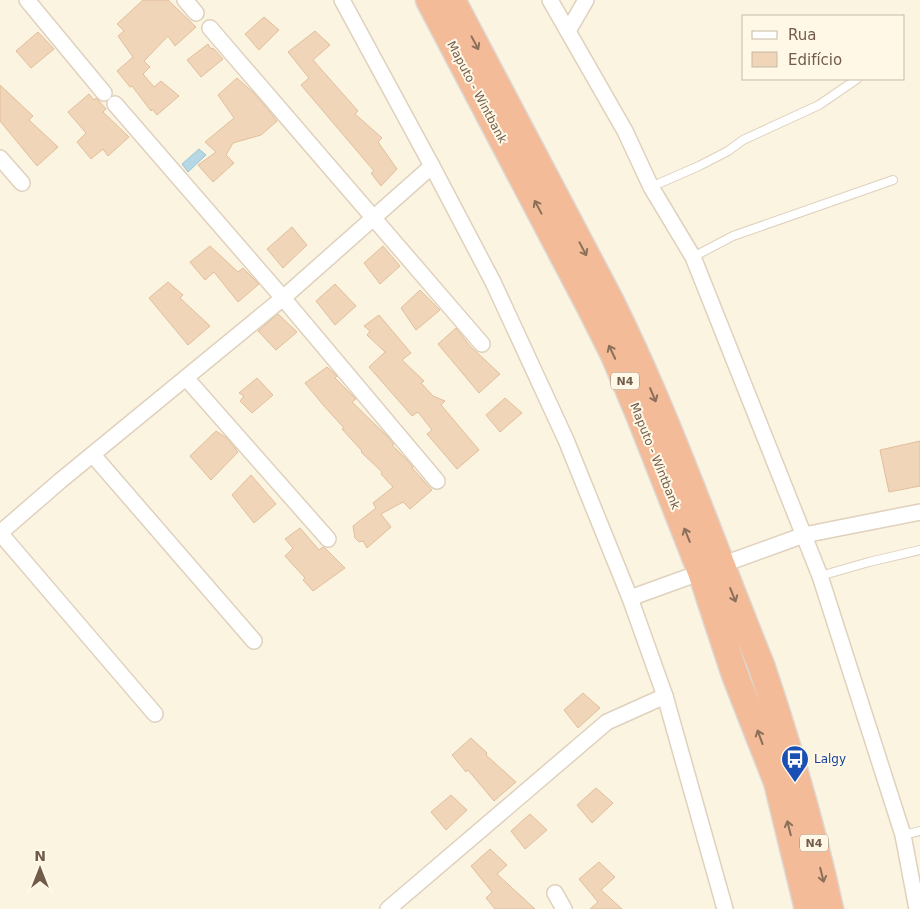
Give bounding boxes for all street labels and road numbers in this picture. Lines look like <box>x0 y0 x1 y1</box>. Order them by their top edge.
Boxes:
street label: Maputo - Wintbank <box>444 39 510 146</box>
road number: N4 <box>611 372 639 390</box>
street label: Maputo - Wintbank <box>627 401 683 511</box>
road number: N4 <box>800 834 828 851</box>

